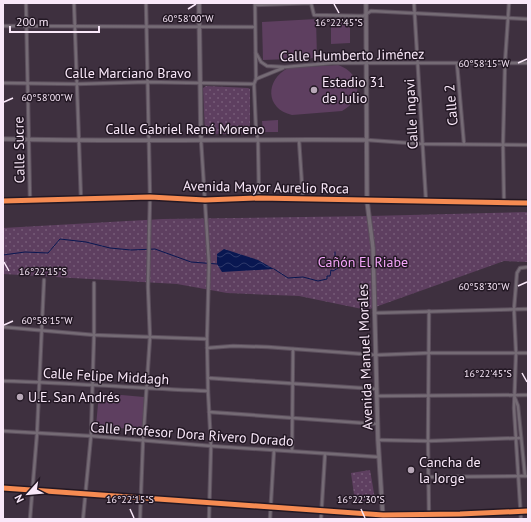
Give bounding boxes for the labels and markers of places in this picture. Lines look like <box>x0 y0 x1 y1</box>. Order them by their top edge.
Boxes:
place label: Estadio 31 de Julio <box>322 73 385 107</box>
marker: Estadio 31 de Julio <box>309 85 319 95</box>
place label: U.E. San Andrés <box>28 388 120 406</box>
marker: U.E. San Andrés <box>15 392 25 402</box>
place label: Cancha de la Jorge <box>419 453 481 487</box>
marker: Cancha de la Jorge <box>406 465 416 475</box>

